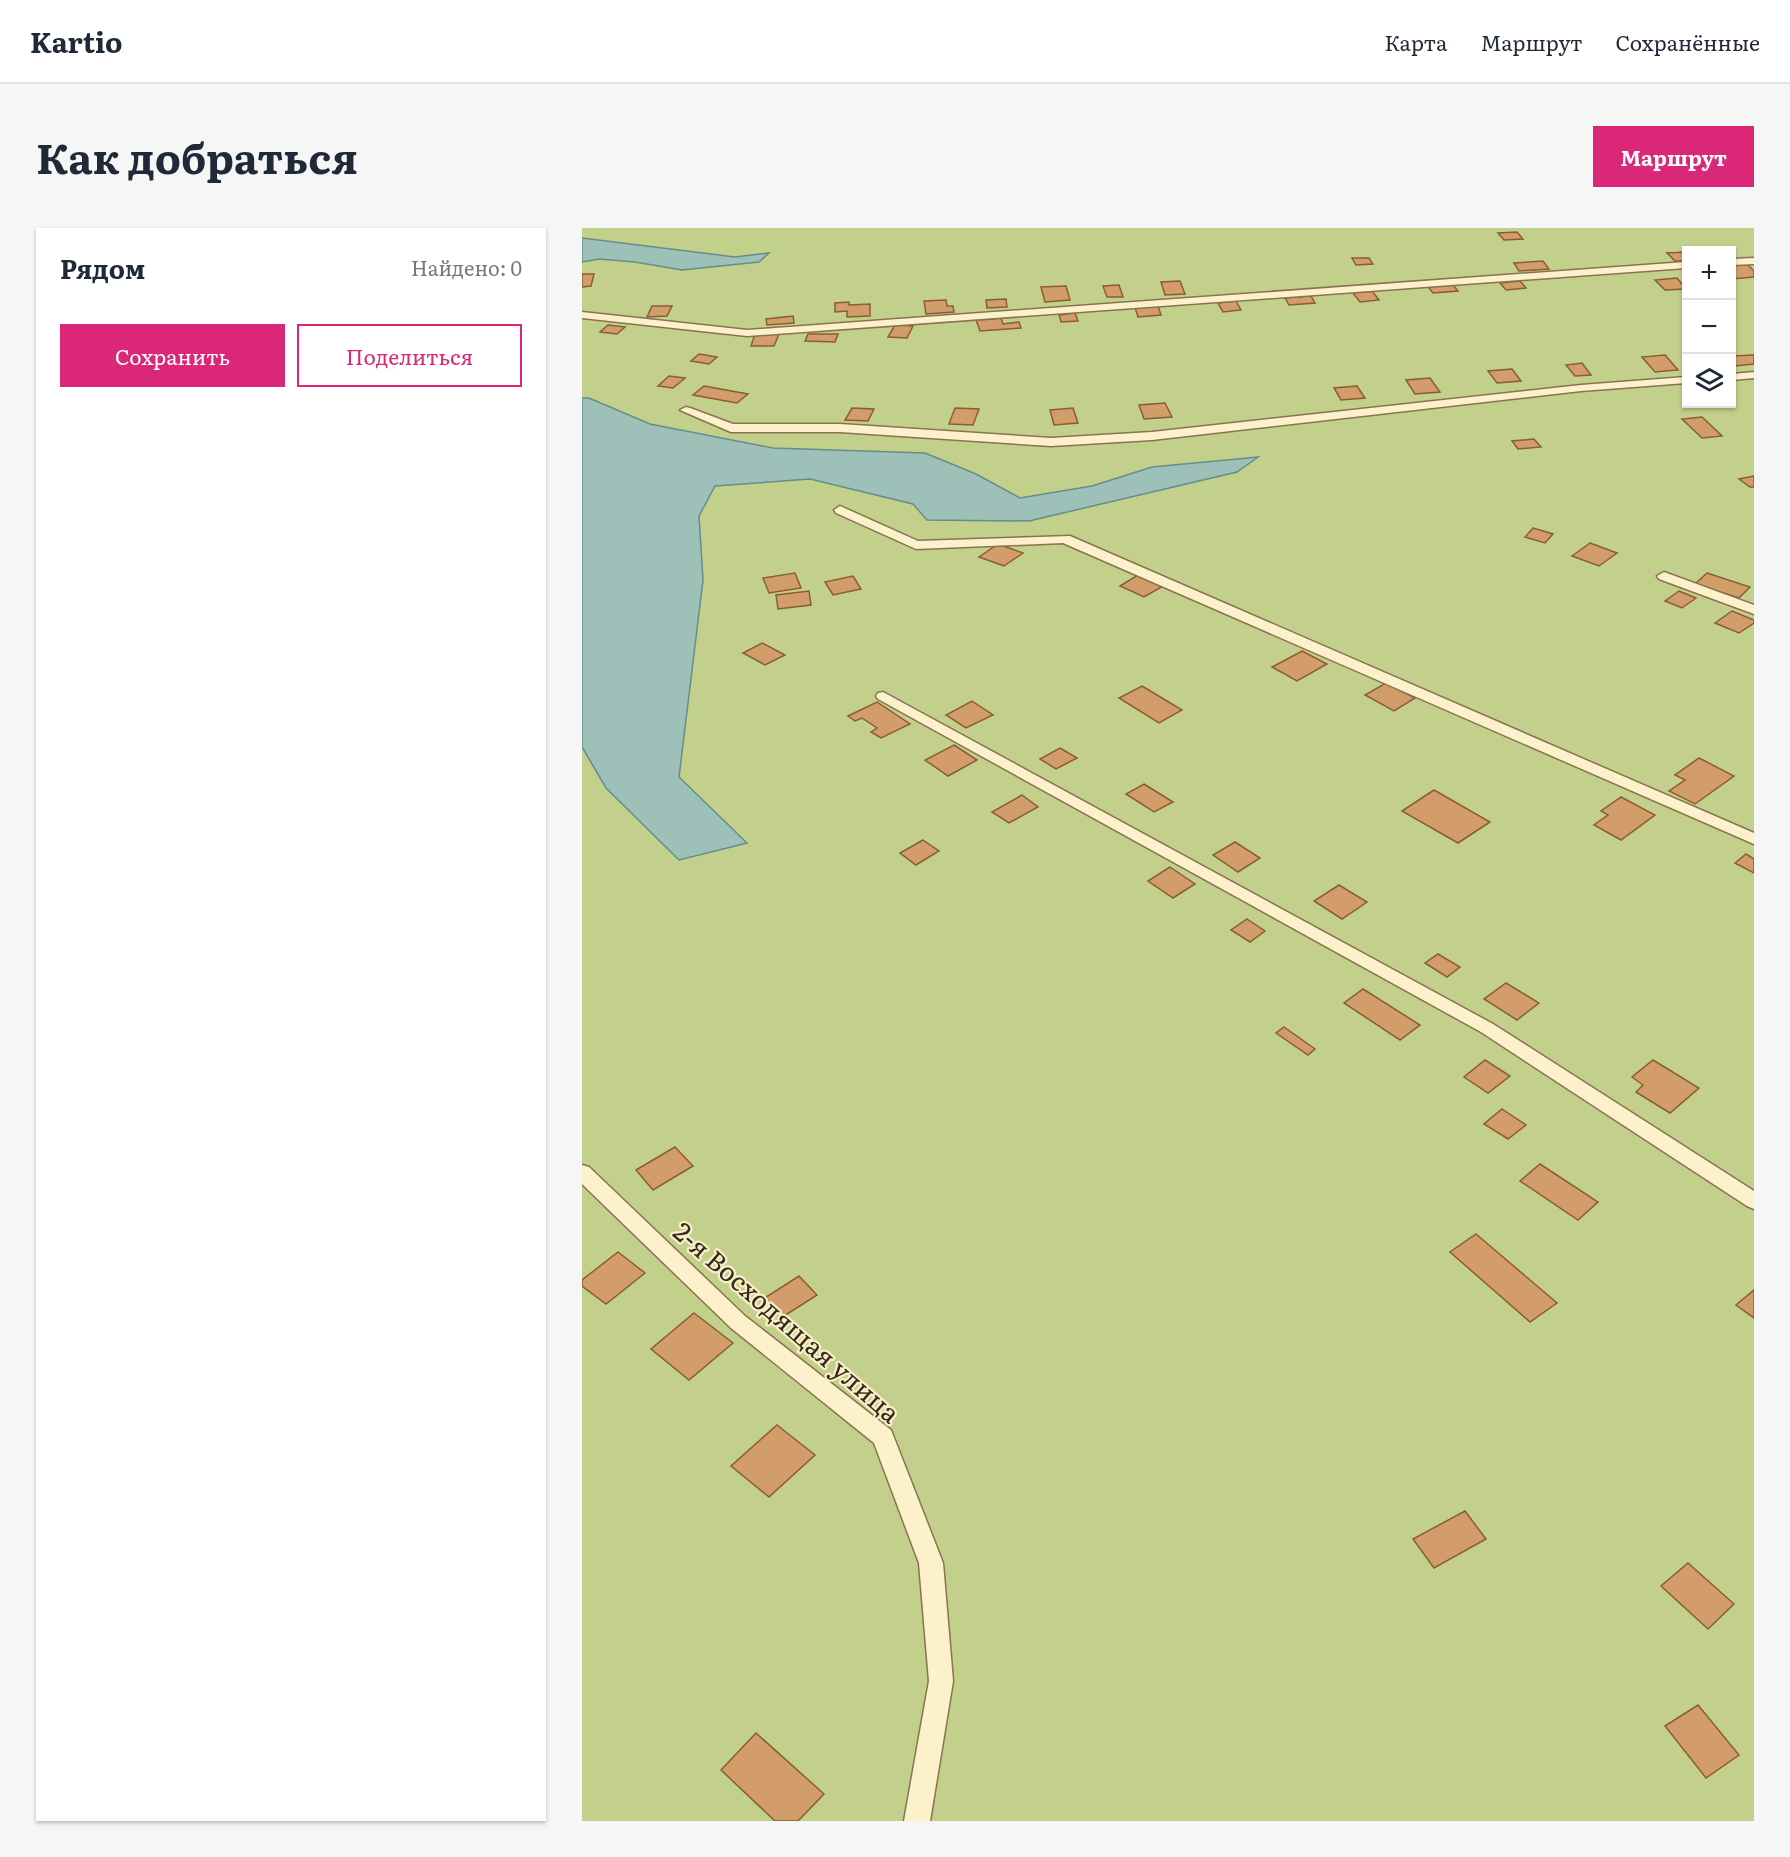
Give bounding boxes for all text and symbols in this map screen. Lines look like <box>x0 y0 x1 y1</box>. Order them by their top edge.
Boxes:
text: Kartio <box>30 20 123 62</box>
text: Карта <box>1384 26 1447 57</box>
text: Маршрут <box>1480 26 1582 57</box>
text: Сохранённые <box>1615 26 1760 57</box>
text: Как добраться <box>36 125 358 187</box>
button: Маршрут <box>1593 126 1754 187</box>
map controls <box>1682 246 1736 408</box>
button: + <box>1682 246 1736 300</box>
text: Рядом <box>60 248 145 287</box>
text: Найдено: 0 <box>411 252 522 282</box>
button: − <box>1682 300 1736 354</box>
button: Сохранить <box>60 324 285 387</box>
button: Поделиться <box>297 324 522 387</box>
button: layers <box>1682 354 1736 408</box>
street label: 2-я Восходящая улица <box>666 1211 910 1431</box>

